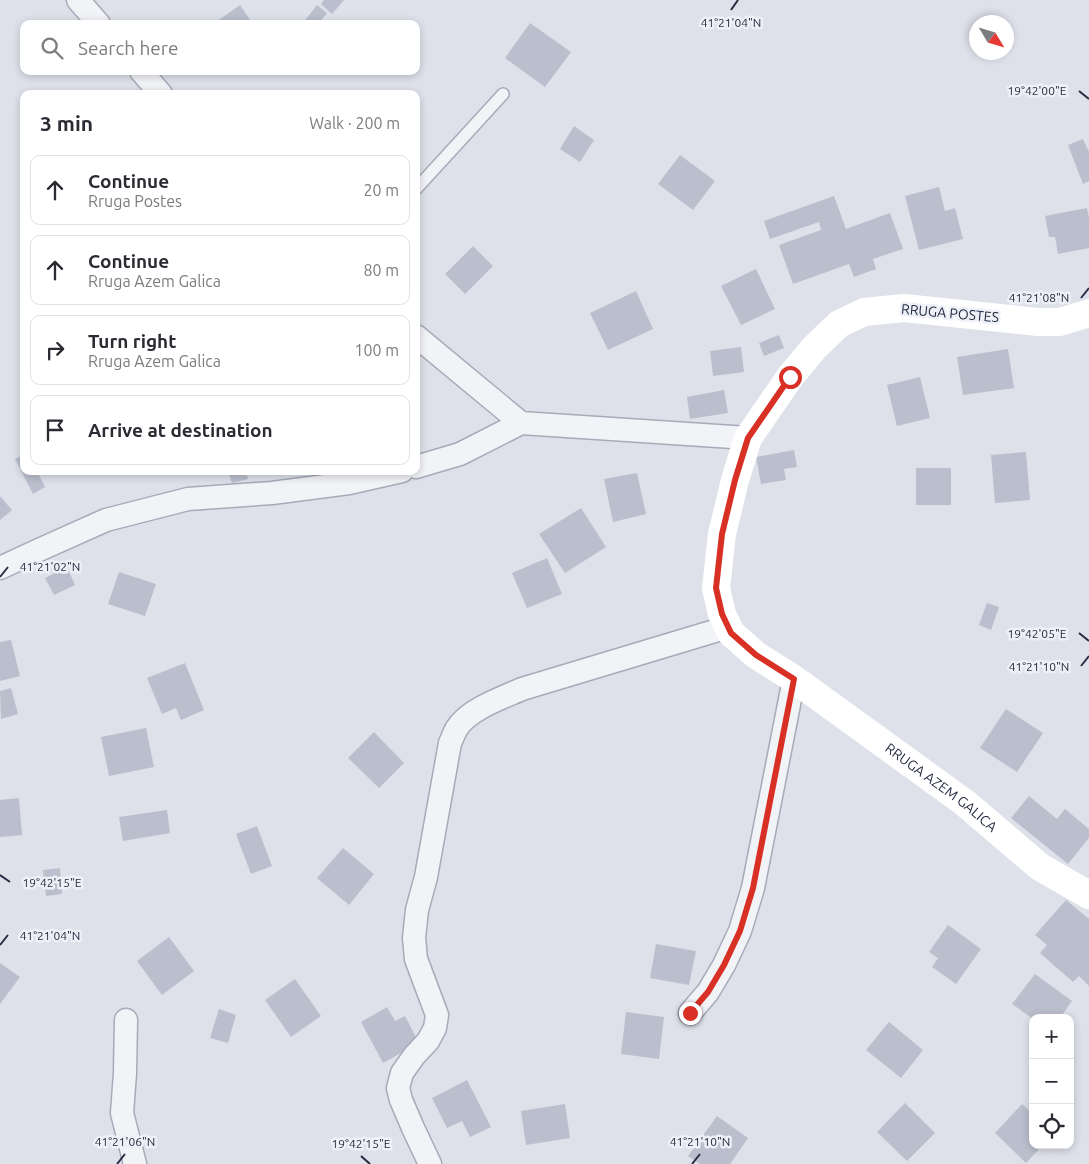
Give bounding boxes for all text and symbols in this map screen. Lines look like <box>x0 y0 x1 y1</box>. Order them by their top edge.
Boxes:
north arrow <box>969 15 1014 60</box>
text: 41°21'04"N <box>701 16 761 29</box>
search box <box>20 20 420 75</box>
icon: search <box>38 34 66 62</box>
text: Search here <box>78 37 178 59</box>
text: 19°42'00"E <box>1008 84 1067 97</box>
text: 3 min <box>40 111 93 135</box>
text: Walk · 200 m <box>309 114 400 132</box>
text: Continue <box>88 170 169 192</box>
icon: ahead <box>41 176 69 204</box>
text: 20 m <box>363 181 399 199</box>
text: Rruga Postes <box>88 192 182 210</box>
text: Continue <box>88 250 169 272</box>
icon: ahead <box>41 256 69 284</box>
text: 80 m <box>363 261 399 279</box>
text: Rruga Azem Galica <box>88 272 221 290</box>
text: 41°21'08"N <box>1009 291 1069 304</box>
street label: RRUGA POSTES <box>900 301 1000 325</box>
text: Turn right <box>88 330 176 352</box>
icon: right <box>41 336 69 364</box>
text: 100 m <box>354 341 399 359</box>
text: Rruga Azem Galica <box>88 352 221 370</box>
route start <box>779 366 802 389</box>
icon: arrive <box>41 416 69 444</box>
text: Arrive at destination <box>88 419 273 441</box>
text: 41°21'02"N <box>20 560 80 573</box>
text: 19°42'05"E <box>1008 627 1067 640</box>
text: 41°21'10"N <box>1009 660 1069 673</box>
street label: RRUGA AZEM GALICA <box>882 740 1000 835</box>
text: 19°42'15"E <box>23 876 82 889</box>
text: 41°21'04"N <box>20 929 80 942</box>
route end <box>679 1002 702 1025</box>
map controls <box>1029 1014 1074 1149</box>
button: + <box>1029 1014 1074 1059</box>
button: − <box>1029 1059 1074 1104</box>
button: locate <box>1029 1104 1074 1149</box>
text: 41°21'06"N <box>95 1135 155 1148</box>
text: 41°21'10"N <box>670 1135 730 1148</box>
text: 19°42'15"E <box>332 1137 391 1150</box>

